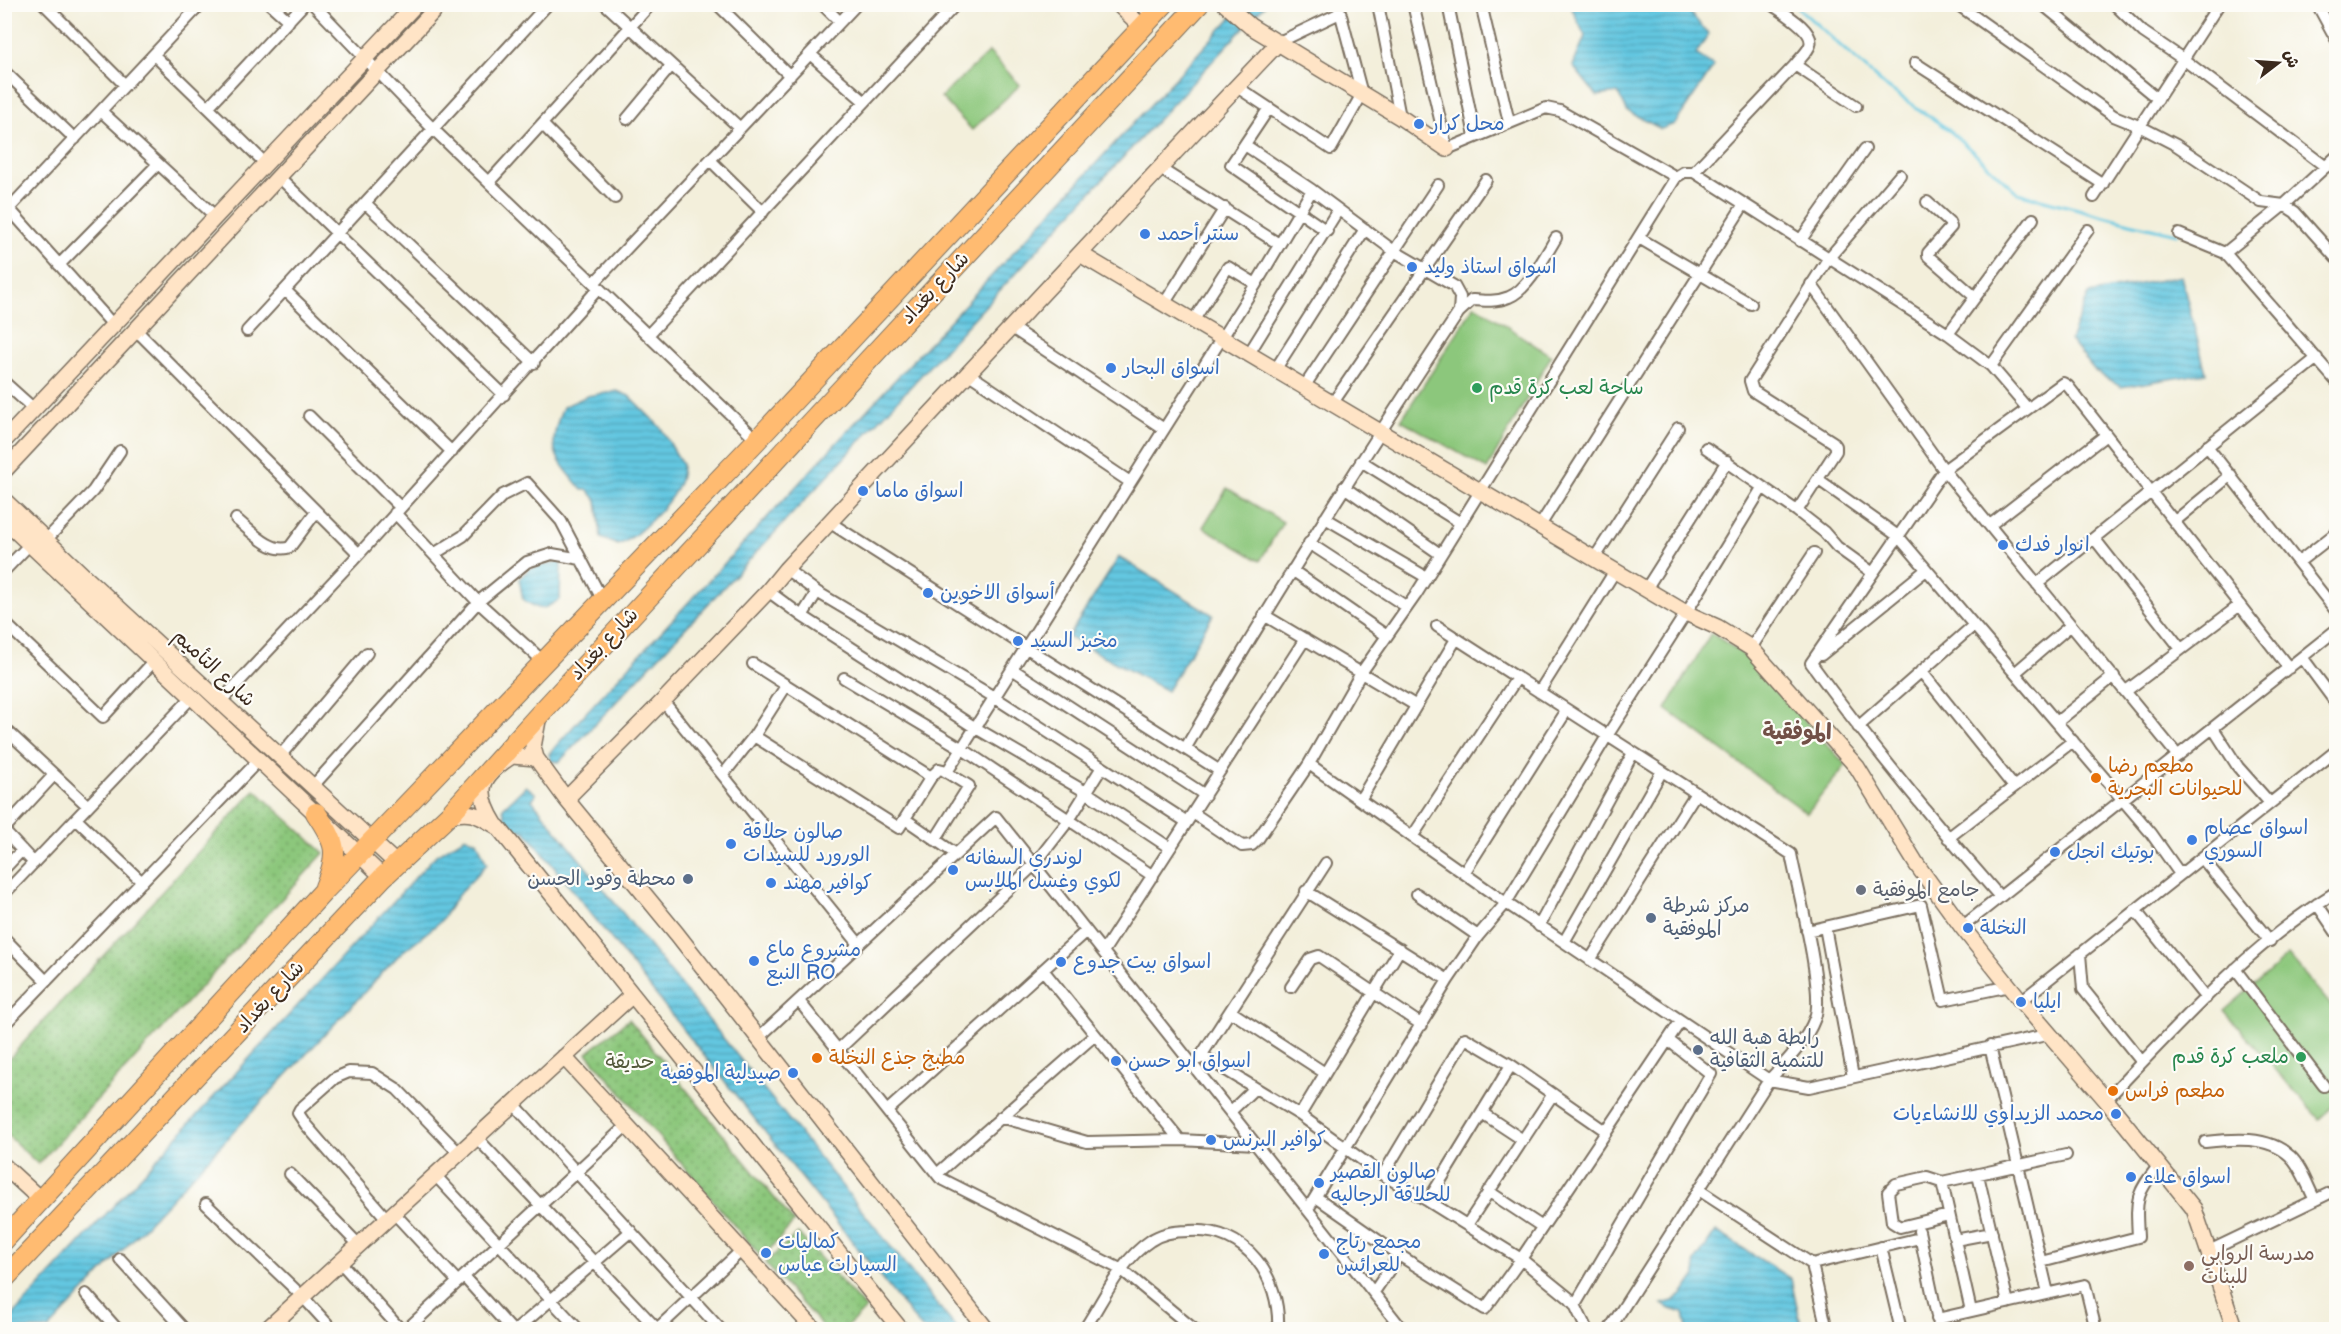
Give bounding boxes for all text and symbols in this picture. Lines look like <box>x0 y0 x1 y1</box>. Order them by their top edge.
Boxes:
north arrow <box>2248 33 2308 93</box>
text: ش <box>2279 48 2303 70</box>
place label: محل كرار <box>1429 112 1505 136</box>
marker: محل كرار <box>1412 117 1426 131</box>
place label: سنتر أحمد <box>1157 222 1239 246</box>
marker: سنتر أحمد <box>1138 227 1152 241</box>
street label: شارع بغداد <box>896 247 975 330</box>
place label: اسواق استاذ وليد <box>1424 255 1556 279</box>
marker: اسواق استاذ وليد <box>1405 260 1419 274</box>
place label: اسواق البحار <box>1121 356 1220 380</box>
marker: اسواق البحار <box>1104 361 1118 375</box>
place label: ساحة لعب كرة قدم <box>1489 376 1644 402</box>
marker: ساحة لعب كرة قدم <box>1470 381 1484 395</box>
place label: اسواق ماما <box>875 479 964 503</box>
marker: اسواق ماما <box>856 484 870 498</box>
place label: انوار فدك <box>2015 533 2090 557</box>
marker: انوار فدك <box>1996 538 2010 552</box>
place label: أسواق الاخوين <box>940 581 1055 605</box>
marker: أسواق الاخوين <box>921 586 935 600</box>
street label: شارع بغداد <box>565 603 644 686</box>
street label: شارع التأميم <box>167 624 260 713</box>
place label: مخبز السيد <box>1030 629 1118 653</box>
marker: مخبز السيد <box>1011 634 1025 648</box>
district label: الموفقية <box>1762 719 1832 746</box>
place label: مطعم رضا للحيوانات البحرية <box>2108 754 2243 801</box>
marker: مطعم رضا للحيوانات البحرية <box>2089 771 2103 785</box>
place label: اسواق عصام السوري <box>2204 816 2308 865</box>
place label: صالون حلاقة الورورد للسيدات <box>743 820 870 867</box>
marker: اسواق عصام السوري <box>2185 833 2199 847</box>
marker: صالون حلاقة الورورد للسيدات <box>724 837 738 851</box>
place label: بوتيك انجل <box>2067 840 2155 864</box>
marker: بوتيك انجل <box>2048 845 2062 859</box>
place label: لوندري السفانه لكوي وغسل الملابس <box>965 846 1121 895</box>
marker: لوندري السفانه لكوي وغسل الملابس <box>946 863 960 877</box>
place label: محطة وقود الحسن <box>527 867 676 891</box>
place label: كوافير مهند <box>783 871 872 896</box>
marker: محطة وقود الحسن <box>681 872 695 886</box>
marker: كوافير مهند <box>764 876 778 890</box>
place label: جامع الموفقية <box>1873 878 1980 904</box>
marker: جامع الموفقية <box>1854 883 1868 897</box>
place label: مركز شرطة الموفقية <box>1663 894 1750 941</box>
marker: مركز شرطة الموفقية <box>1644 911 1658 925</box>
place label: النخلة <box>1980 916 2027 940</box>
marker: النخلة <box>1961 921 1975 935</box>
place label: مشروع ماع النبع RO <box>766 938 861 987</box>
place label: اسواق بيت جدوع <box>1073 950 1211 975</box>
marker: مشروع ماع النبع RO <box>747 954 761 968</box>
marker: اسواق بيت جدوع <box>1054 955 1068 969</box>
street label: شارع بغداد <box>231 956 310 1039</box>
place label: ايليا <box>2033 990 2062 1014</box>
marker: ايليا <box>2014 995 2028 1009</box>
place label: رابطة هبة الله للتنمية الثقافية <box>1710 1026 1824 1073</box>
marker: رابطة هبة الله للتنمية الثقافية <box>1691 1043 1705 1057</box>
place label: ملعب كرة قدم <box>2172 1045 2289 1071</box>
place label: مطبخ جذع النخلة <box>829 1046 965 1071</box>
place label: اسواق ابو حسن <box>1128 1049 1251 1073</box>
park label: حديقة <box>605 1050 655 1074</box>
marker: ملعب كرة قدم <box>2294 1050 2308 1064</box>
marker: مطبخ جذع النخلة <box>810 1051 824 1065</box>
marker: اسواق ابو حسن <box>1109 1054 1123 1068</box>
place label: صيدلية الموفقية <box>661 1061 781 1085</box>
marker: صيدلية الموفقية <box>786 1066 800 1080</box>
place label: مطعم فراس <box>2125 1079 2225 1105</box>
marker: مطعم فراس <box>2106 1084 2120 1098</box>
place label: محمد الزيداوي للانشاءيات <box>1893 1102 2104 1128</box>
marker: محمد الزيداوي للانشاءيات <box>2109 1107 2123 1121</box>
place label: كوافير البرنس <box>1223 1128 1326 1153</box>
marker: كوافير البرنس <box>1204 1133 1218 1147</box>
place label: صالون القصير للحلاقة الرجاليه <box>1329 1160 1451 1207</box>
place label: اسواق علاء <box>2143 1165 2231 1189</box>
marker: اسواق علاء <box>2124 1170 2138 1184</box>
marker: صالون القصير للحلاقة الرجاليه <box>1312 1176 1326 1190</box>
place label: كماليات السيارات عباس <box>778 1230 897 1277</box>
place label: مجمع رتاج للعرائس <box>1336 1230 1421 1277</box>
place label: مدرسة الروابي للبنات <box>2201 1242 2315 1289</box>
marker: كماليات السيارات عباس <box>759 1246 773 1260</box>
marker: مجمع رتاج للعرائس <box>1317 1247 1331 1261</box>
marker: مدرسة الروابي للبنات <box>2182 1259 2196 1273</box>

